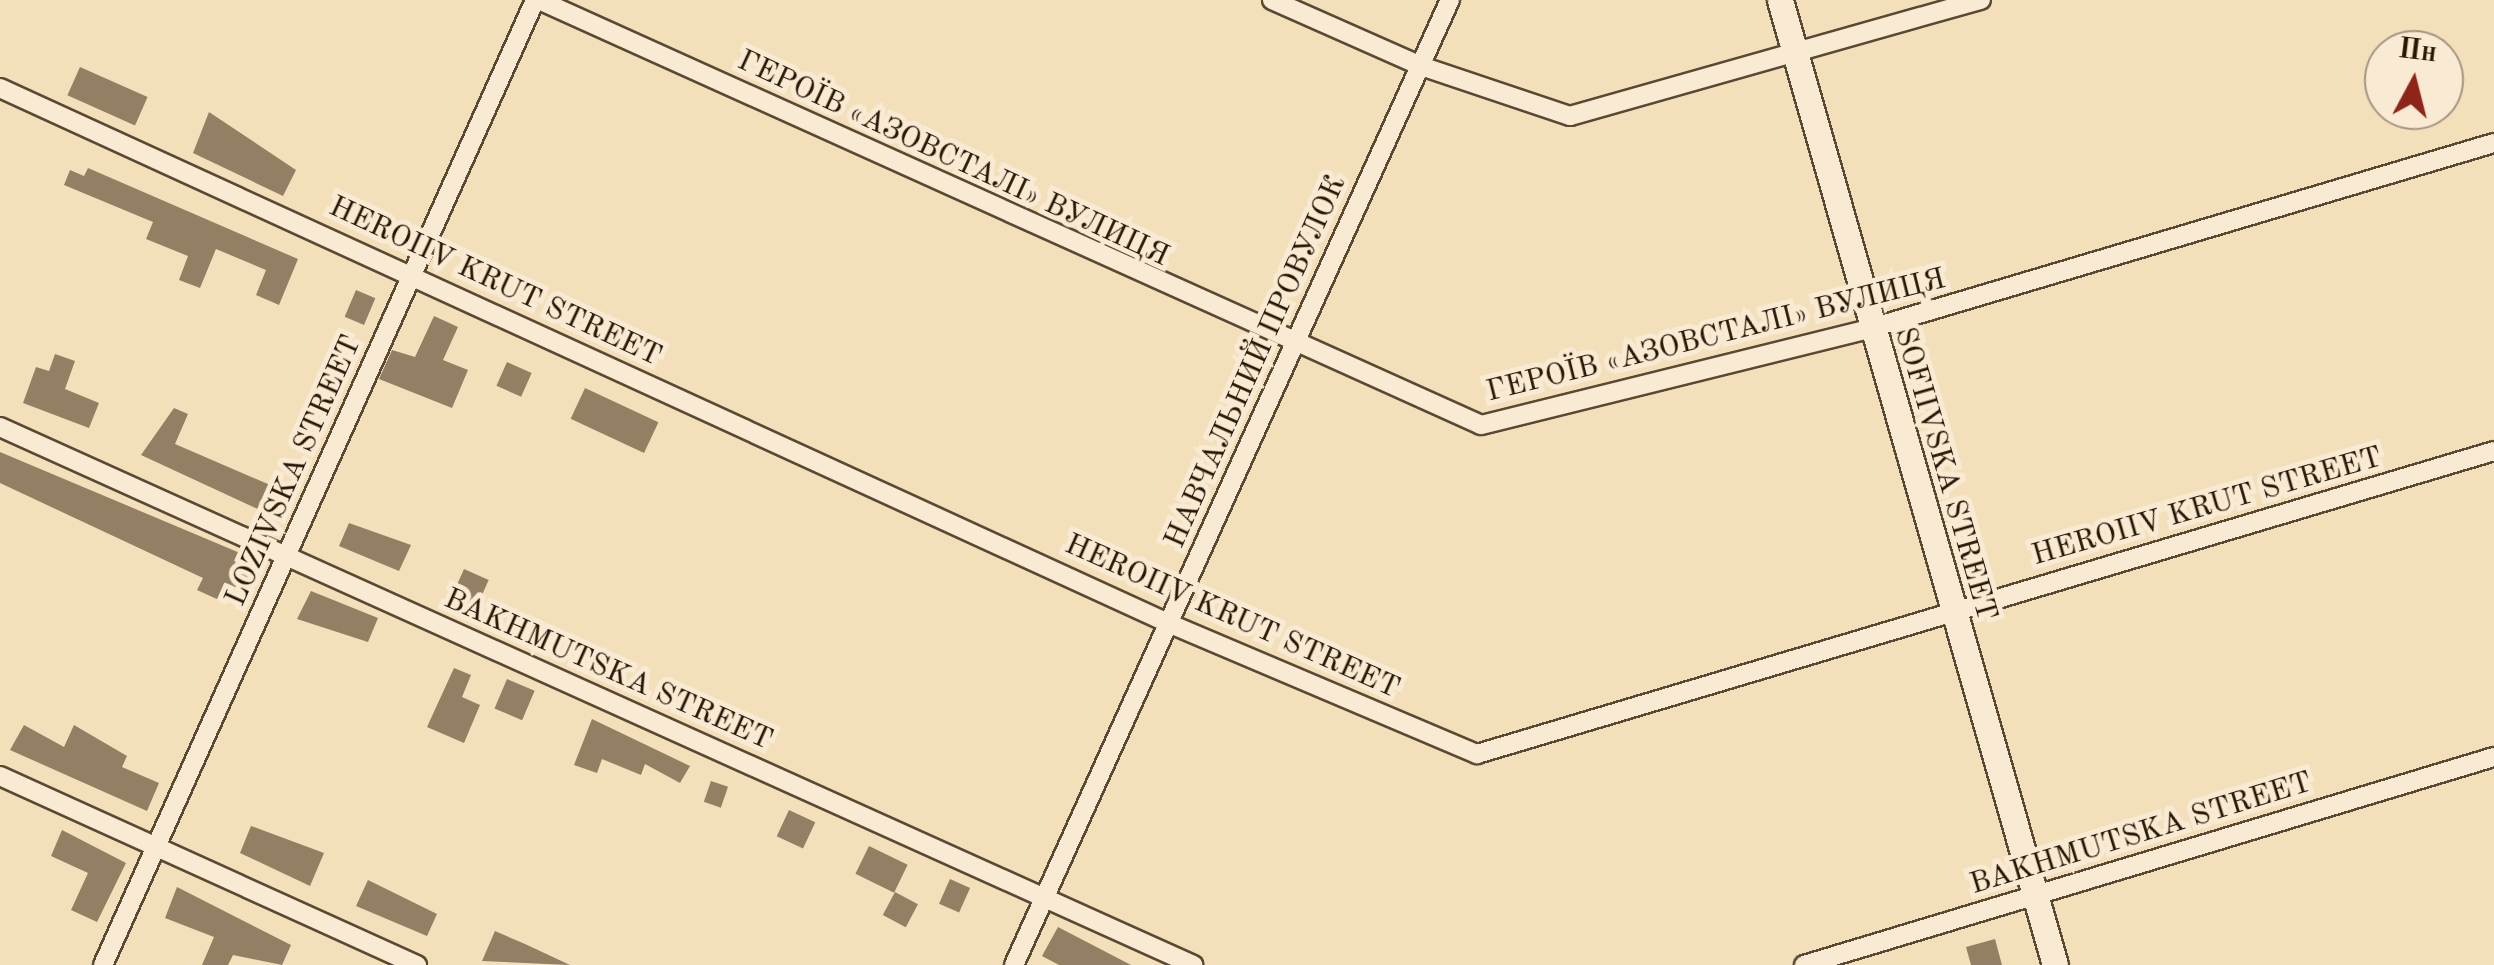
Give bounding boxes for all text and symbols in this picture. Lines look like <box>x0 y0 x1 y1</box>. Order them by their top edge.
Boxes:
north arrow <box>2364 30 2464 130</box>
text: Пн <box>2397 36 2438 68</box>
street label: ГЕРОЇВ «АЗОВСТАЛІ» ВУЛИЦЯ <box>732 43 1174 275</box>
street label: НАВЧАЛЬНИЙ ПРОВУЛОК <box>1157 170 1355 554</box>
street label: HEROIIV KRUT STREET <box>323 189 667 375</box>
street label: ГЕРОЇВ «АЗОВСТАЛІ» ВУЛИЦЯ <box>1483 261 1949 411</box>
street label: SOFIIVSKA STREET <box>1886 323 2004 625</box>
street label: LOZIVSKA STREET <box>218 330 370 612</box>
street label: HEROIIV KRUT STREET <box>2028 440 2386 574</box>
street label: HEROIIV KRUT STREET <box>1059 527 1405 707</box>
street label: BAKHMUTSKA STREET <box>438 581 778 759</box>
street label: BAKHMUTSKA STREET <box>1966 765 2316 903</box>

